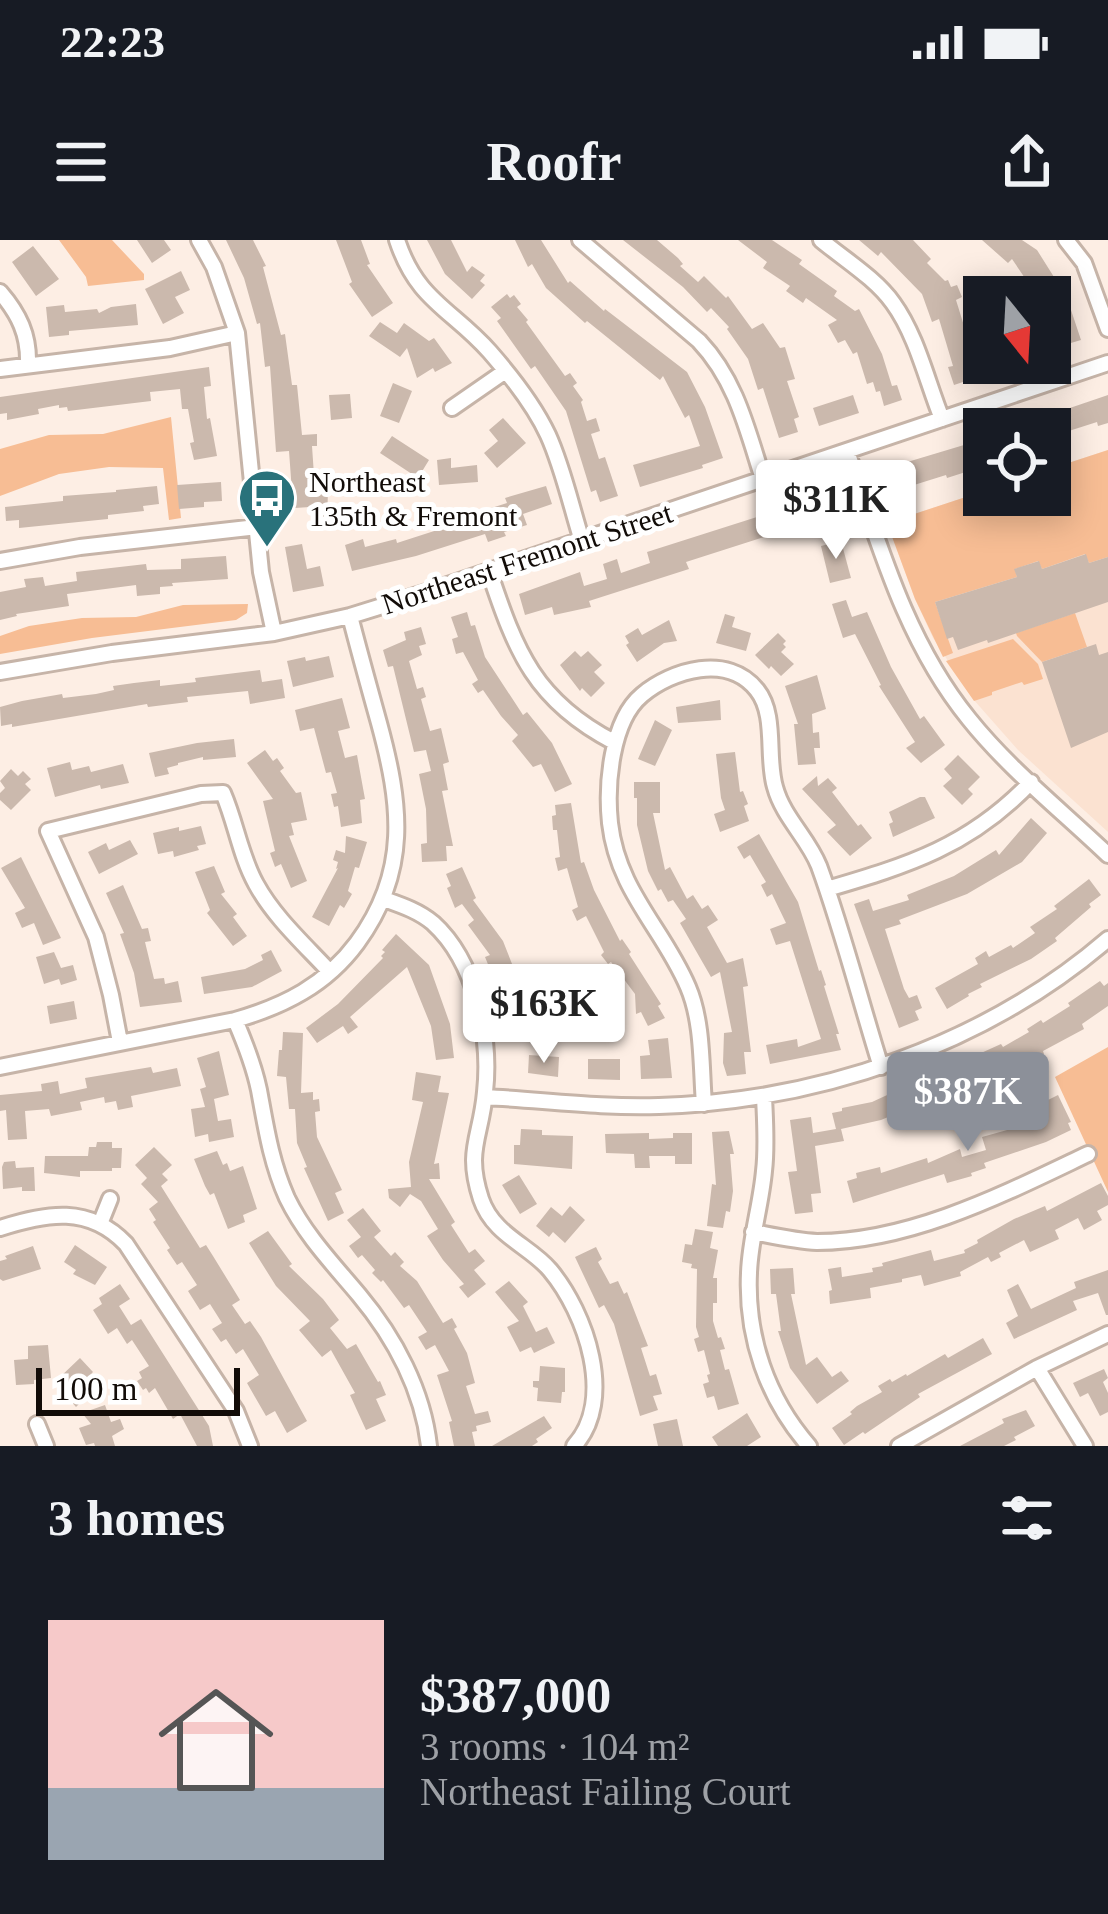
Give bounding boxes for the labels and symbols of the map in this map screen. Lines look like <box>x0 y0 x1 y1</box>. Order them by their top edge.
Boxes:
north arrow <box>963 276 1071 384</box>
pin: $311K <box>752 460 920 562</box>
place label: Northeast 135th & Fremont <box>309 465 518 532</box>
bus stop icon: Northeast 135th & Fremont <box>236 467 298 549</box>
street label: Northeast Fremont Street <box>378 495 677 621</box>
pin: $163K <box>460 964 628 1066</box>
pin: $387K <box>884 1052 1052 1154</box>
scale bar <box>36 1362 240 1415</box>

